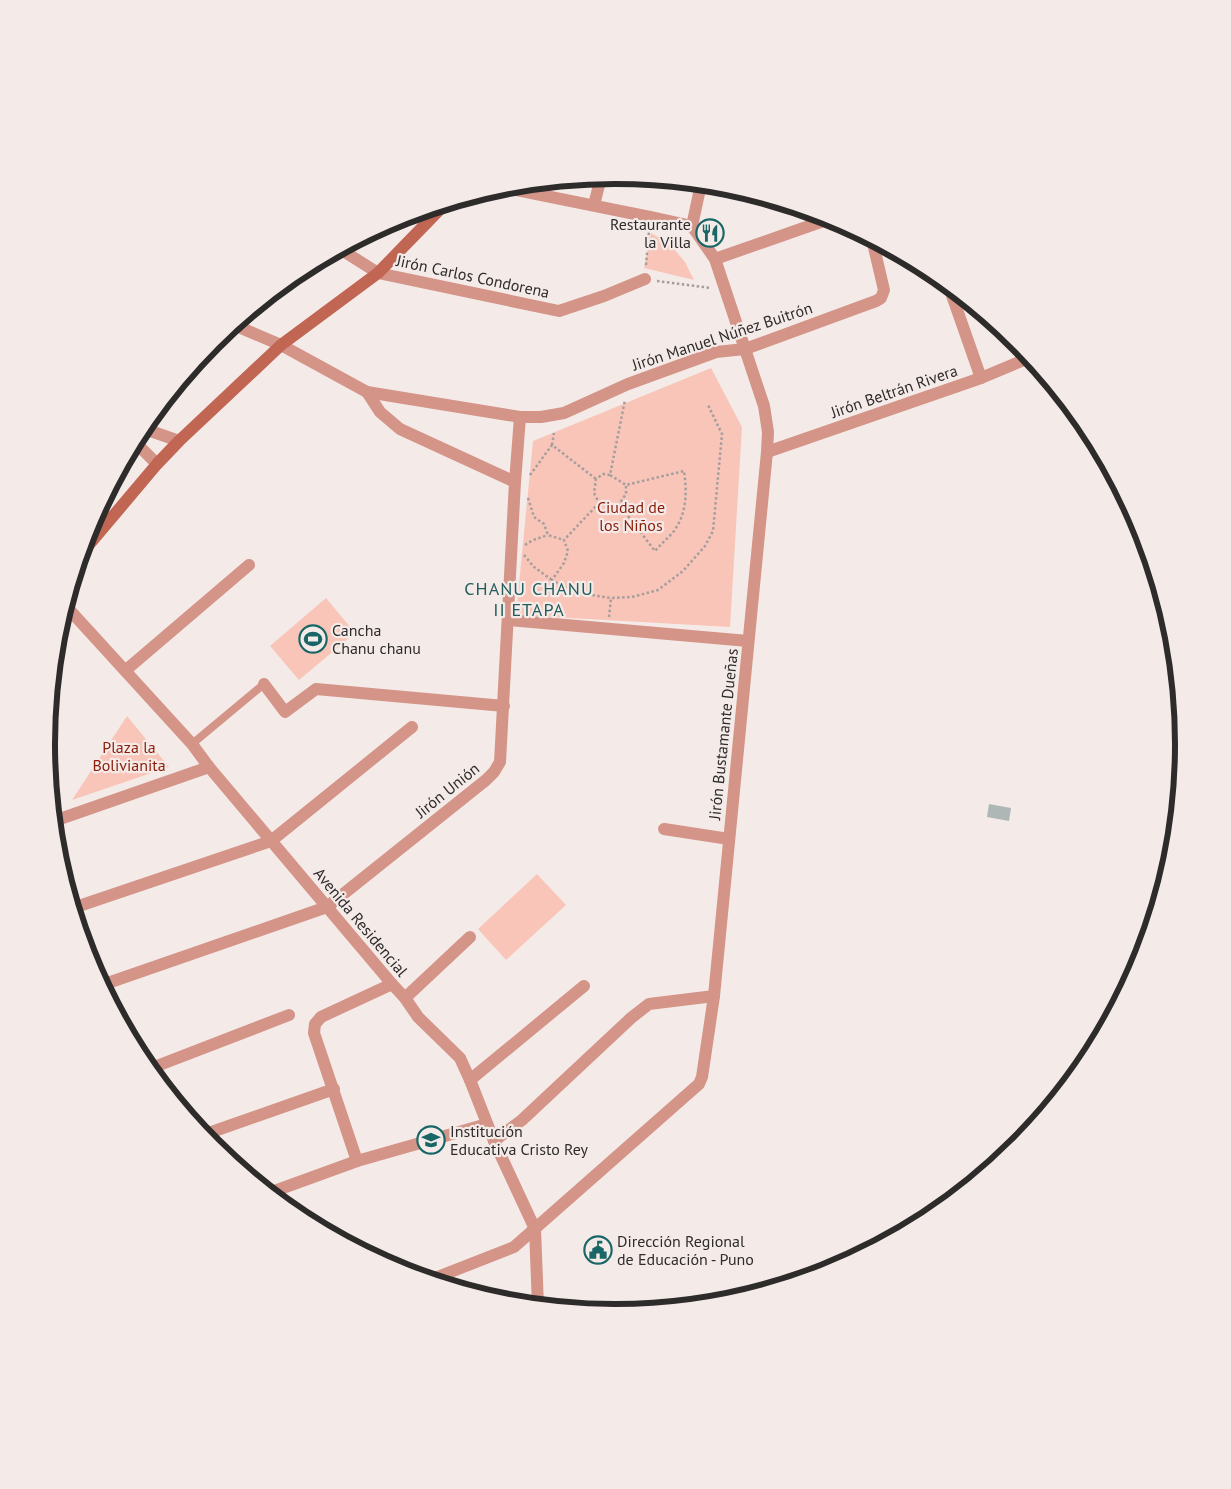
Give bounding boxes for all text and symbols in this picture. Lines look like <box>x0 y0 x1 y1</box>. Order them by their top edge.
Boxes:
place label: Restaurante la Villa <box>610 214 691 252</box>
restaurant icon: Restaurante la Villa <box>695 218 725 248</box>
street label: Jirón Carlos Condorena <box>394 250 551 302</box>
street label: Jirón Manuel Núñez Buitrón <box>628 297 815 375</box>
street label: Jirón Beltrán Rivera <box>827 360 960 422</box>
park label: Ciudad de los Niños <box>597 497 665 535</box>
district label: CHANU CHANU II ETAPA <box>464 577 594 621</box>
place label: Cancha Chanu chanu <box>332 620 421 658</box>
sports icon: Cancha Chanu chanu <box>298 624 328 654</box>
street label: Jirón Bustamante Dueñas <box>704 647 742 822</box>
park label: Plaza la Bolivianita <box>92 737 166 775</box>
street label: Jirón Unión <box>410 758 483 823</box>
street label: Avenida Residencial <box>310 864 413 981</box>
place label: Institución Educativa Cristo Rey <box>450 1121 589 1159</box>
school or university icon: Institución Educativa Cristo Rey <box>416 1125 446 1155</box>
place label: Dirección Regional de Educación - Puno <box>617 1231 754 1269</box>
public building icon: Dirección Regional de Educación - Puno <box>583 1235 613 1265</box>

